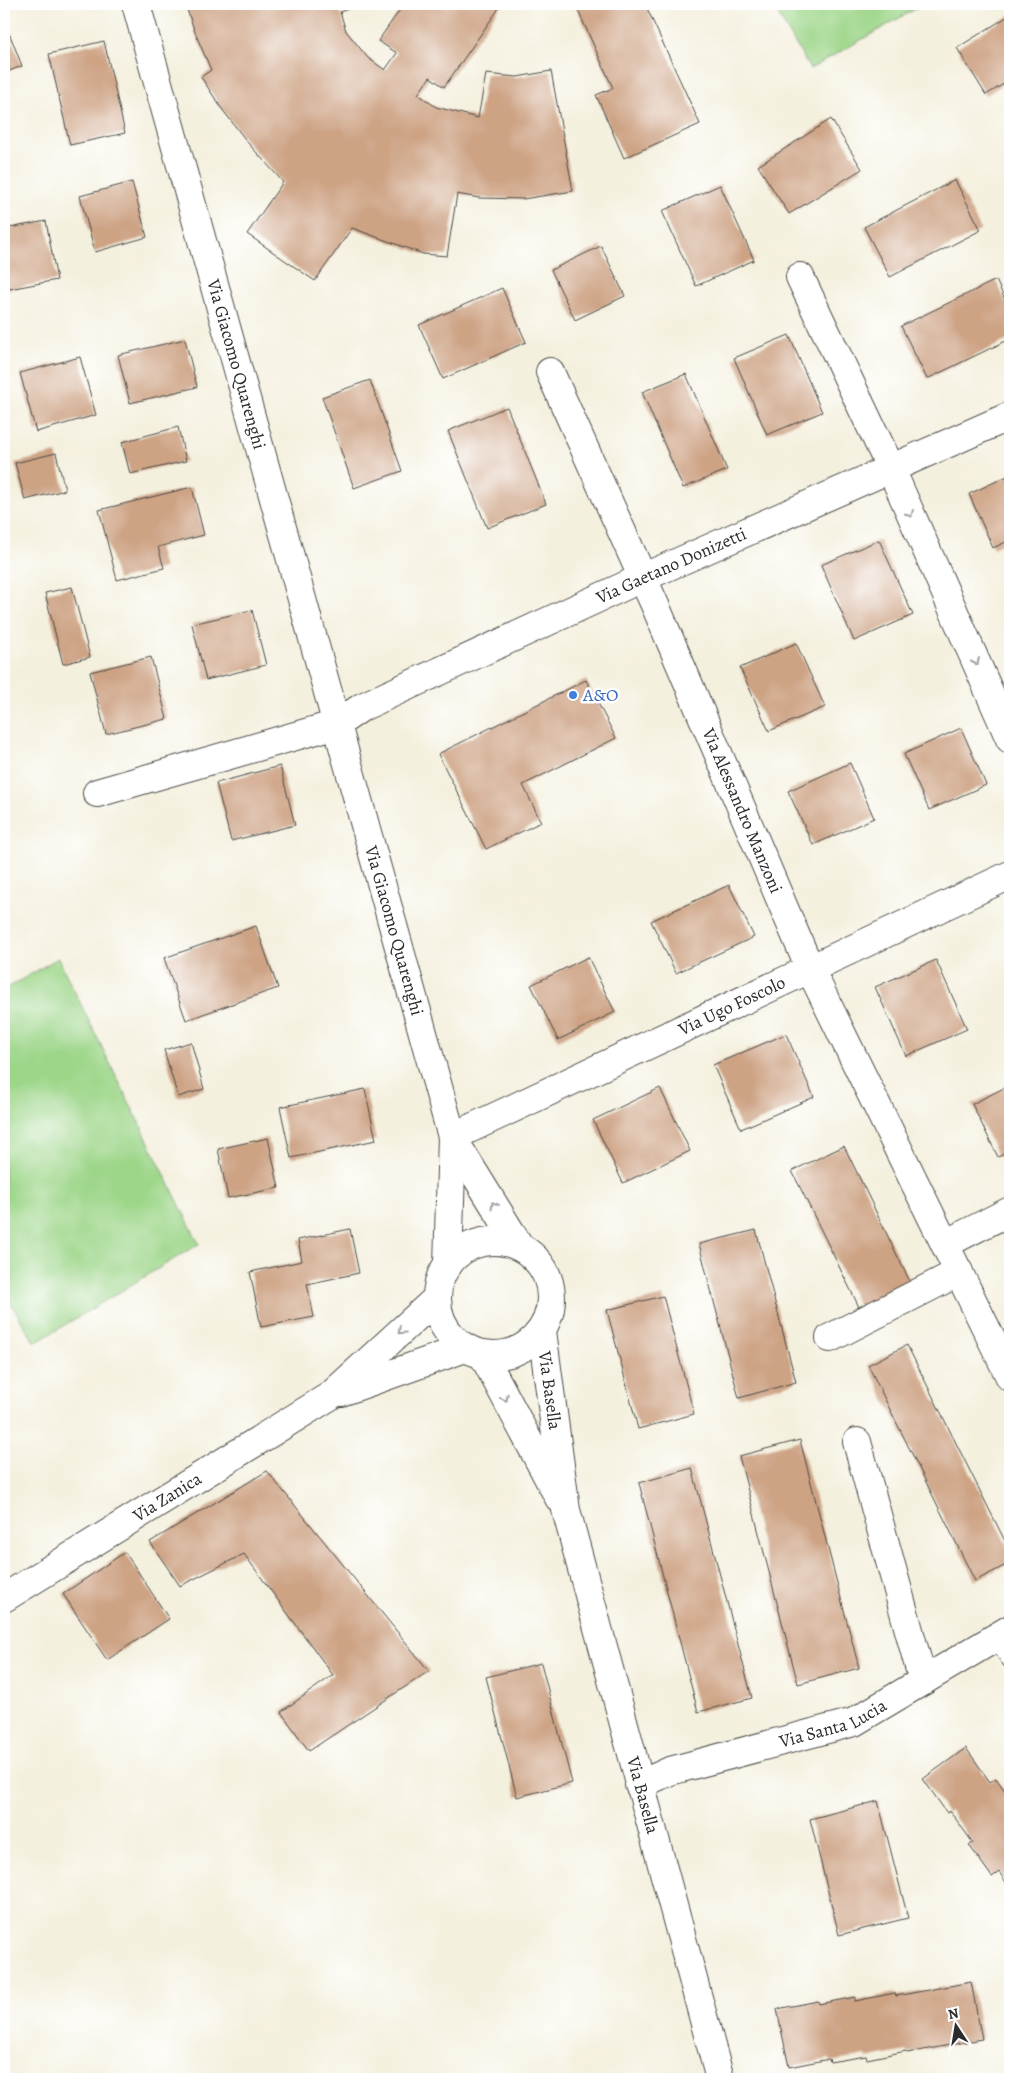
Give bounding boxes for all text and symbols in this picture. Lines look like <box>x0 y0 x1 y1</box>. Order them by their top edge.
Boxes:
street label: Via Giacomo Quarenghi <box>201 276 272 452</box>
one-way arrow <box>904 509 915 518</box>
street label: Via Gaetano Donizetti <box>591 522 750 610</box>
one-way arrow <box>970 657 981 666</box>
place label: A&O <box>582 683 619 707</box>
marker: A&O <box>567 689 579 701</box>
street label: Via Alessandro Manzoni <box>696 723 788 897</box>
street label: Via Giacomo Quarenghi <box>359 842 430 1018</box>
street label: Via Ugo Foscolo <box>673 970 789 1042</box>
one-way arrow <box>491 1202 501 1211</box>
one-way arrow <box>397 1325 406 1334</box>
street label: Via Basella <box>533 1349 567 1432</box>
one-way arrow <box>499 1393 509 1402</box>
street label: Via Zanica <box>127 1466 207 1528</box>
street label: Via Santa Lucia <box>776 1693 892 1754</box>
street label: Via Basella <box>621 1753 665 1837</box>
north arrow <box>932 2000 982 2050</box>
text: N <box>946 2003 960 2024</box>

